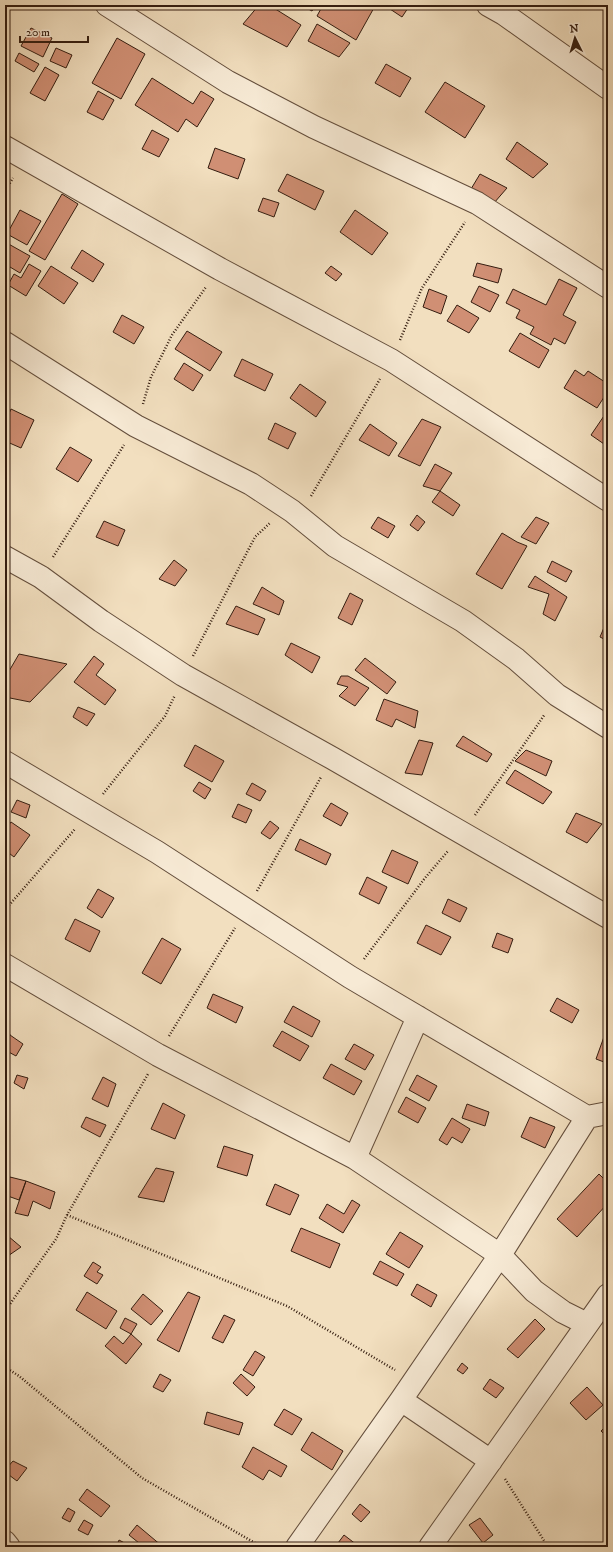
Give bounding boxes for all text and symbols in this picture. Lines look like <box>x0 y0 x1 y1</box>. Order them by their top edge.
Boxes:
scale bar <box>20 18 88 44</box>
north arrow <box>555 18 595 58</box>
text: N <box>569 22 579 36</box>
text: 20 m <box>26 25 50 40</box>

